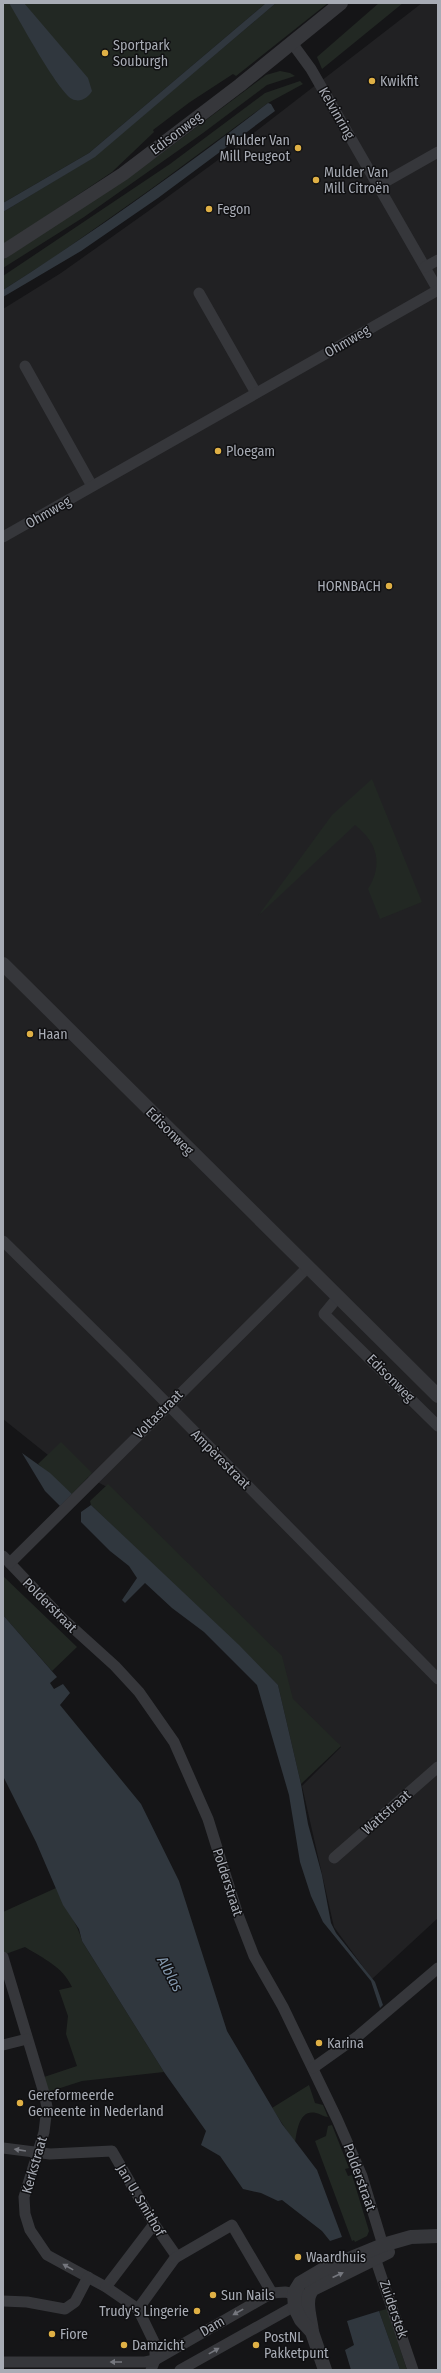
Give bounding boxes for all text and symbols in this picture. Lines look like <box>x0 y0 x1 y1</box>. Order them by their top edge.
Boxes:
place label: Sportpark Souburgh <box>113 37 170 70</box>
marker: Sportpark Souburgh <box>100 48 110 58</box>
place label: Kwikfit <box>380 73 419 90</box>
marker: Kwikfit <box>367 76 377 86</box>
street label: Kelvinring <box>315 84 358 143</box>
street label: Edisonweg <box>147 108 206 158</box>
place label: Mulder Van Mill Peugeot <box>219 132 290 165</box>
marker: Mulder Van Mill Peugeot <box>293 143 303 153</box>
place label: Mulder Van Mill Citroën <box>324 164 390 197</box>
marker: Mulder Van Mill Citroën <box>311 175 321 185</box>
place label: Fegon <box>217 201 251 218</box>
marker: Fegon <box>204 204 214 214</box>
street label: Ohmweg <box>322 321 373 361</box>
place label: Ploegam <box>226 443 275 460</box>
marker: Ploegam <box>213 446 223 456</box>
street label: Ohmweg <box>23 492 74 532</box>
place label: HORNBACH <box>317 578 381 595</box>
marker: HORNBACH <box>384 581 394 591</box>
place label: Haan <box>38 1026 68 1043</box>
marker: Haan <box>25 1029 35 1039</box>
street label: Edisonweg <box>142 1104 197 1159</box>
street label: Edisonweg <box>363 1351 418 1406</box>
street label: Voltastraat <box>130 1386 187 1442</box>
street label: Ampèrestraat <box>187 1426 254 1493</box>
street label: Polderstraat <box>19 1575 81 1636</box>
street label: Wattstraat <box>358 1786 415 1838</box>
street label: Polderstraat <box>209 1846 247 1919</box>
water label: Alblas <box>153 1952 187 1995</box>
place label: Karina <box>327 2035 364 2052</box>
marker: Karina <box>314 2038 324 2048</box>
place label: Gereformeerde Gemeente in Nederland <box>28 2087 164 2120</box>
marker: Gereformeerde Gemeente in Nederland <box>15 2098 25 2108</box>
street label: Kerkstraat <box>18 2134 51 2196</box>
street label: Polderstraat <box>340 2141 380 2213</box>
one-way arrow <box>14 2147 26 2153</box>
street label: Jan U. Smithof <box>113 2161 169 2241</box>
place label: Waardhuis <box>306 2249 366 2266</box>
marker: Waardhuis <box>293 2252 303 2262</box>
one-way arrow <box>62 2263 74 2270</box>
one-way arrow <box>333 2272 344 2278</box>
street label: Zuiderstek <box>376 2278 411 2341</box>
place label: Sun Nails <box>221 2287 275 2304</box>
marker: Sun Nails <box>208 2290 218 2300</box>
place label: Trudy's Lingerie <box>99 2303 189 2320</box>
marker: Trudy's Lingerie <box>192 2306 202 2316</box>
one-way arrow <box>232 2308 244 2315</box>
street label: Dam <box>197 2313 228 2340</box>
place label: Fiore <box>60 2326 88 2343</box>
marker: Fiore <box>47 2329 57 2339</box>
place label: PostNL Pakketpunt <box>264 2329 329 2362</box>
place label: Damzicht <box>132 2337 185 2354</box>
marker: Damzicht <box>119 2340 129 2350</box>
marker: PostNL Pakketpunt <box>251 2340 261 2350</box>
one-way arrow <box>208 2348 220 2355</box>
one-way arrow <box>109 2359 122 2365</box>

